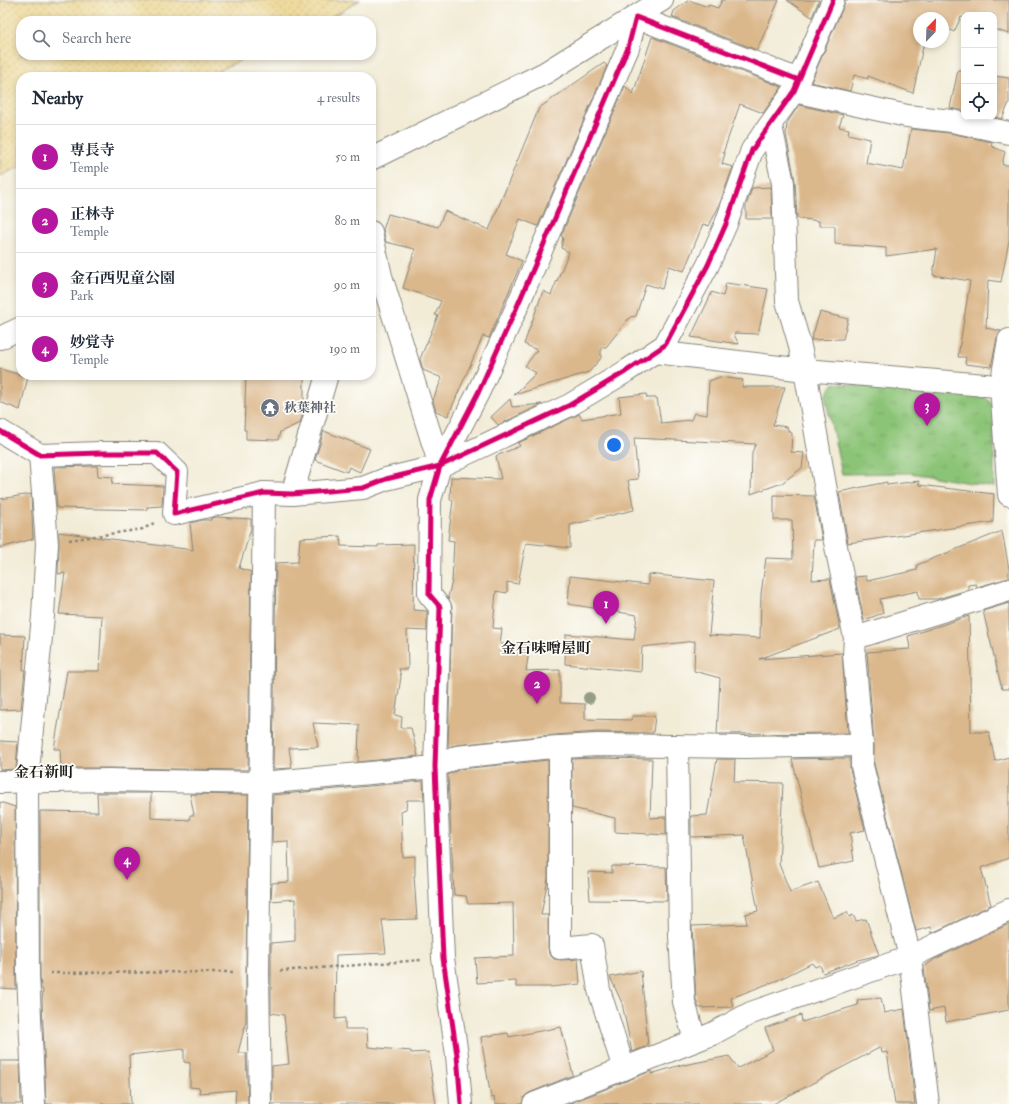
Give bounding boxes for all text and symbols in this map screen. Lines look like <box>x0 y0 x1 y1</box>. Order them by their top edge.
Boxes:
north arrow <box>913 12 949 48</box>
map controls <box>961 12 997 120</box>
button: + <box>961 12 997 48</box>
search box <box>16 16 376 60</box>
icon: search <box>30 27 52 49</box>
text: Search here <box>62 29 131 48</box>
button: − <box>961 48 997 84</box>
button: locate <box>961 84 997 120</box>
text: Nearby <box>32 88 83 109</box>
text: 4 results <box>317 90 360 106</box>
text: 専長寺 <box>70 141 115 160</box>
text: 1 <box>43 149 47 165</box>
text: 50 m <box>335 149 360 165</box>
text: Temple <box>70 160 109 176</box>
text: 正林寺 <box>70 205 115 224</box>
text: 2 <box>42 213 48 229</box>
text: 80 m <box>334 213 360 229</box>
text: Temple <box>70 224 109 240</box>
text: 金石西児童公園 <box>70 269 175 288</box>
text: 3 <box>43 277 48 293</box>
text: 90 m <box>334 277 360 293</box>
text: Park <box>70 288 94 304</box>
text: 妙覚寺 <box>70 333 115 352</box>
text: 4 <box>41 341 49 357</box>
text: 190 m <box>329 341 360 357</box>
text: Temple <box>70 352 109 368</box>
pin: 3 <box>914 393 940 426</box>
temple icon: 秋葉神社 <box>259 397 281 419</box>
place label: 秋葉神社 <box>284 400 336 416</box>
your location <box>604 435 624 455</box>
pin: 1 <box>593 591 619 624</box>
district label: 金石味噌屋町 <box>501 639 591 658</box>
pin: 2 <box>524 671 550 704</box>
district label: 金石新町 <box>14 763 74 782</box>
pin: 4 <box>114 847 140 880</box>

